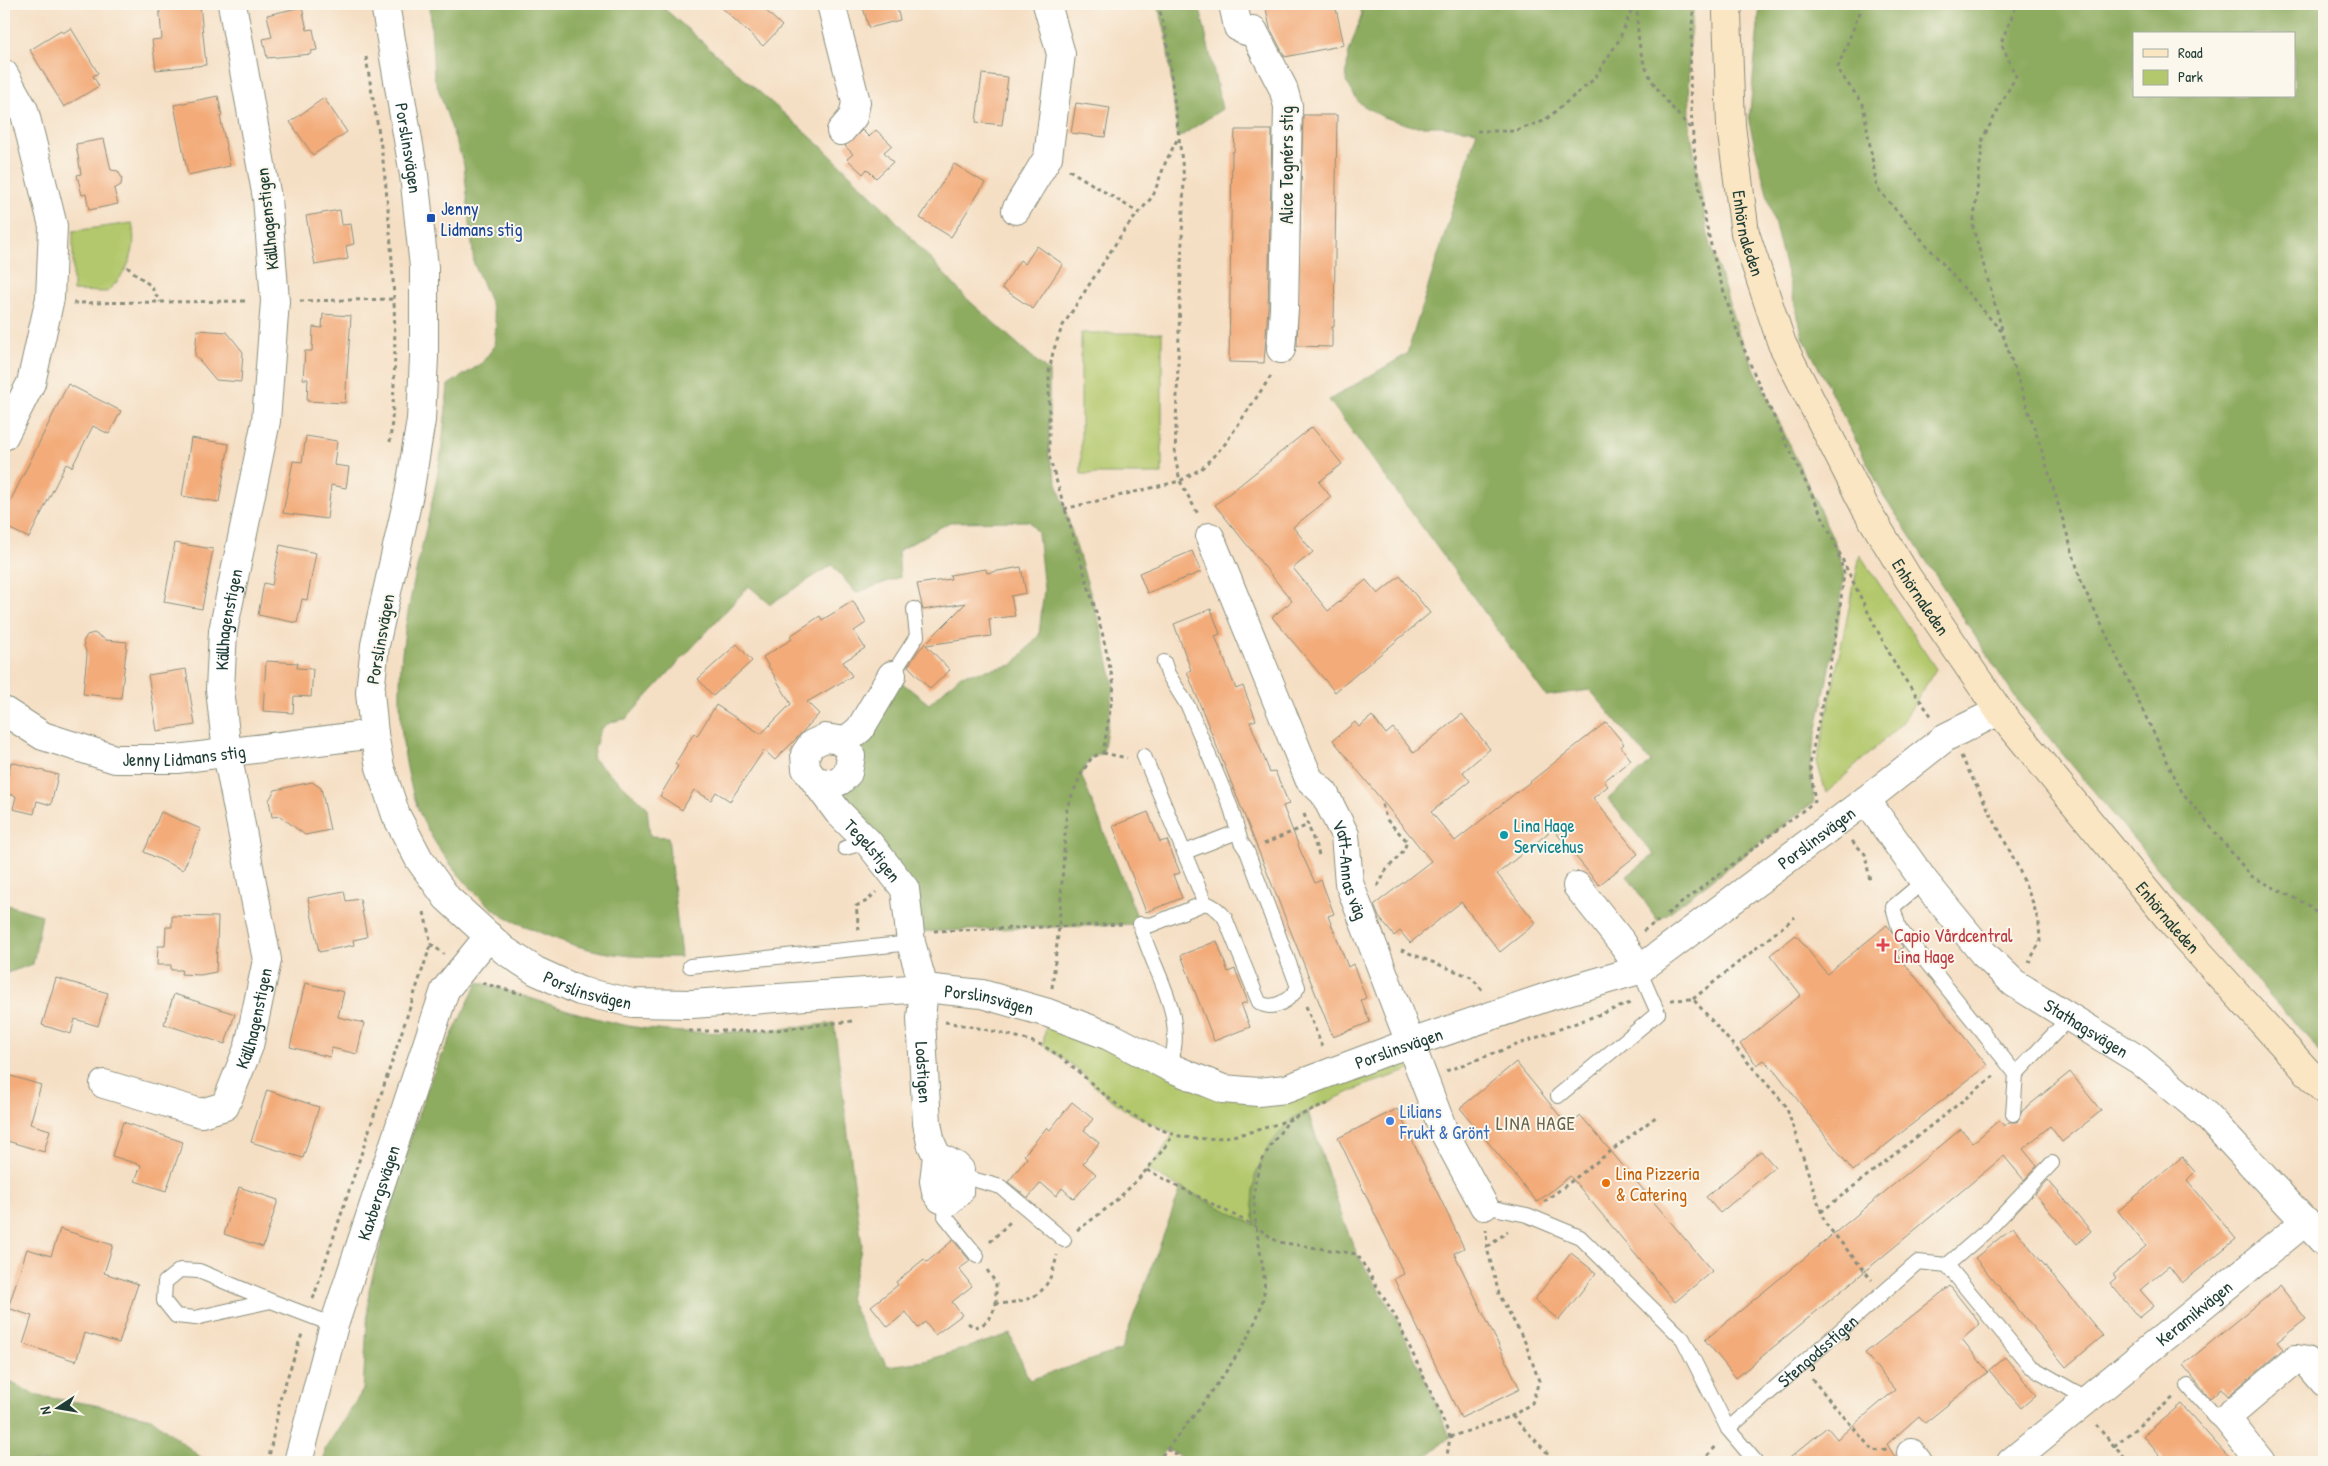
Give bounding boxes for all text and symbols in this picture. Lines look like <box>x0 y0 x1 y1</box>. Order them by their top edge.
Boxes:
legend <box>2133 32 2296 98</box>
text: Road <box>2178 42 2203 63</box>
text: Park <box>2178 66 2203 87</box>
street label: Porslinsvägen <box>389 101 428 194</box>
street label: Alice Tegnérs stig <box>1274 106 1299 224</box>
street label: Källhagenstigen <box>249 167 285 271</box>
street label: Enhörnaleden <box>1727 189 1771 279</box>
place label: Jenny Lidmans stig <box>441 196 522 242</box>
marker: Jenny Lidmans stig <box>425 212 437 224</box>
street label: Enhörnaleden <box>1886 554 1956 640</box>
street label: Källhagenstigen <box>208 566 248 671</box>
street label: Porslinsvägen <box>360 592 400 686</box>
street label: Jenny Lidmans stig <box>122 738 247 772</box>
street label: Porslinsvägen <box>1772 800 1860 875</box>
street label: Tegelstigen <box>839 813 907 887</box>
place label: Lina Hage Servicehus <box>1514 813 1583 859</box>
street label: Vatt-Annas väg <box>1327 815 1374 923</box>
marker: Lina Hage Servicehus <box>1498 829 1510 841</box>
street label: Enhörnaleden <box>2131 876 2206 959</box>
place label: Capio Vårdcentral Lina Hage <box>1894 923 2013 969</box>
marker: Capio Vårdcentral Lina Hage <box>1876 938 1890 952</box>
street label: Porslinsvägen <box>540 964 634 1015</box>
street label: Källhagenstigen <box>229 966 278 1072</box>
street label: Porslinsvägen <box>943 978 1037 1021</box>
street label: Stathagsvägen <box>2040 992 2133 1063</box>
street label: Porslinsvägen <box>1351 1021 1446 1075</box>
street label: Lodstigen <box>910 1041 938 1104</box>
place label: Lilians Frukt & Grönt <box>1399 1099 1490 1145</box>
district label: LINA HAGE <box>1496 1110 1576 1136</box>
marker: Lilians Frukt & Grönt <box>1384 1115 1396 1127</box>
street label: Kaxbergsvägen <box>350 1142 405 1243</box>
place label: Lina Pizzeria & Catering <box>1616 1161 1699 1207</box>
marker: Lina Pizzeria & Catering <box>1600 1177 1612 1189</box>
street label: Keramikvägen <box>2150 1274 2237 1351</box>
street label: Stengodsstigen <box>1772 1308 1863 1393</box>
north arrow <box>32 1384 82 1434</box>
text: N <box>35 1405 55 1416</box>

